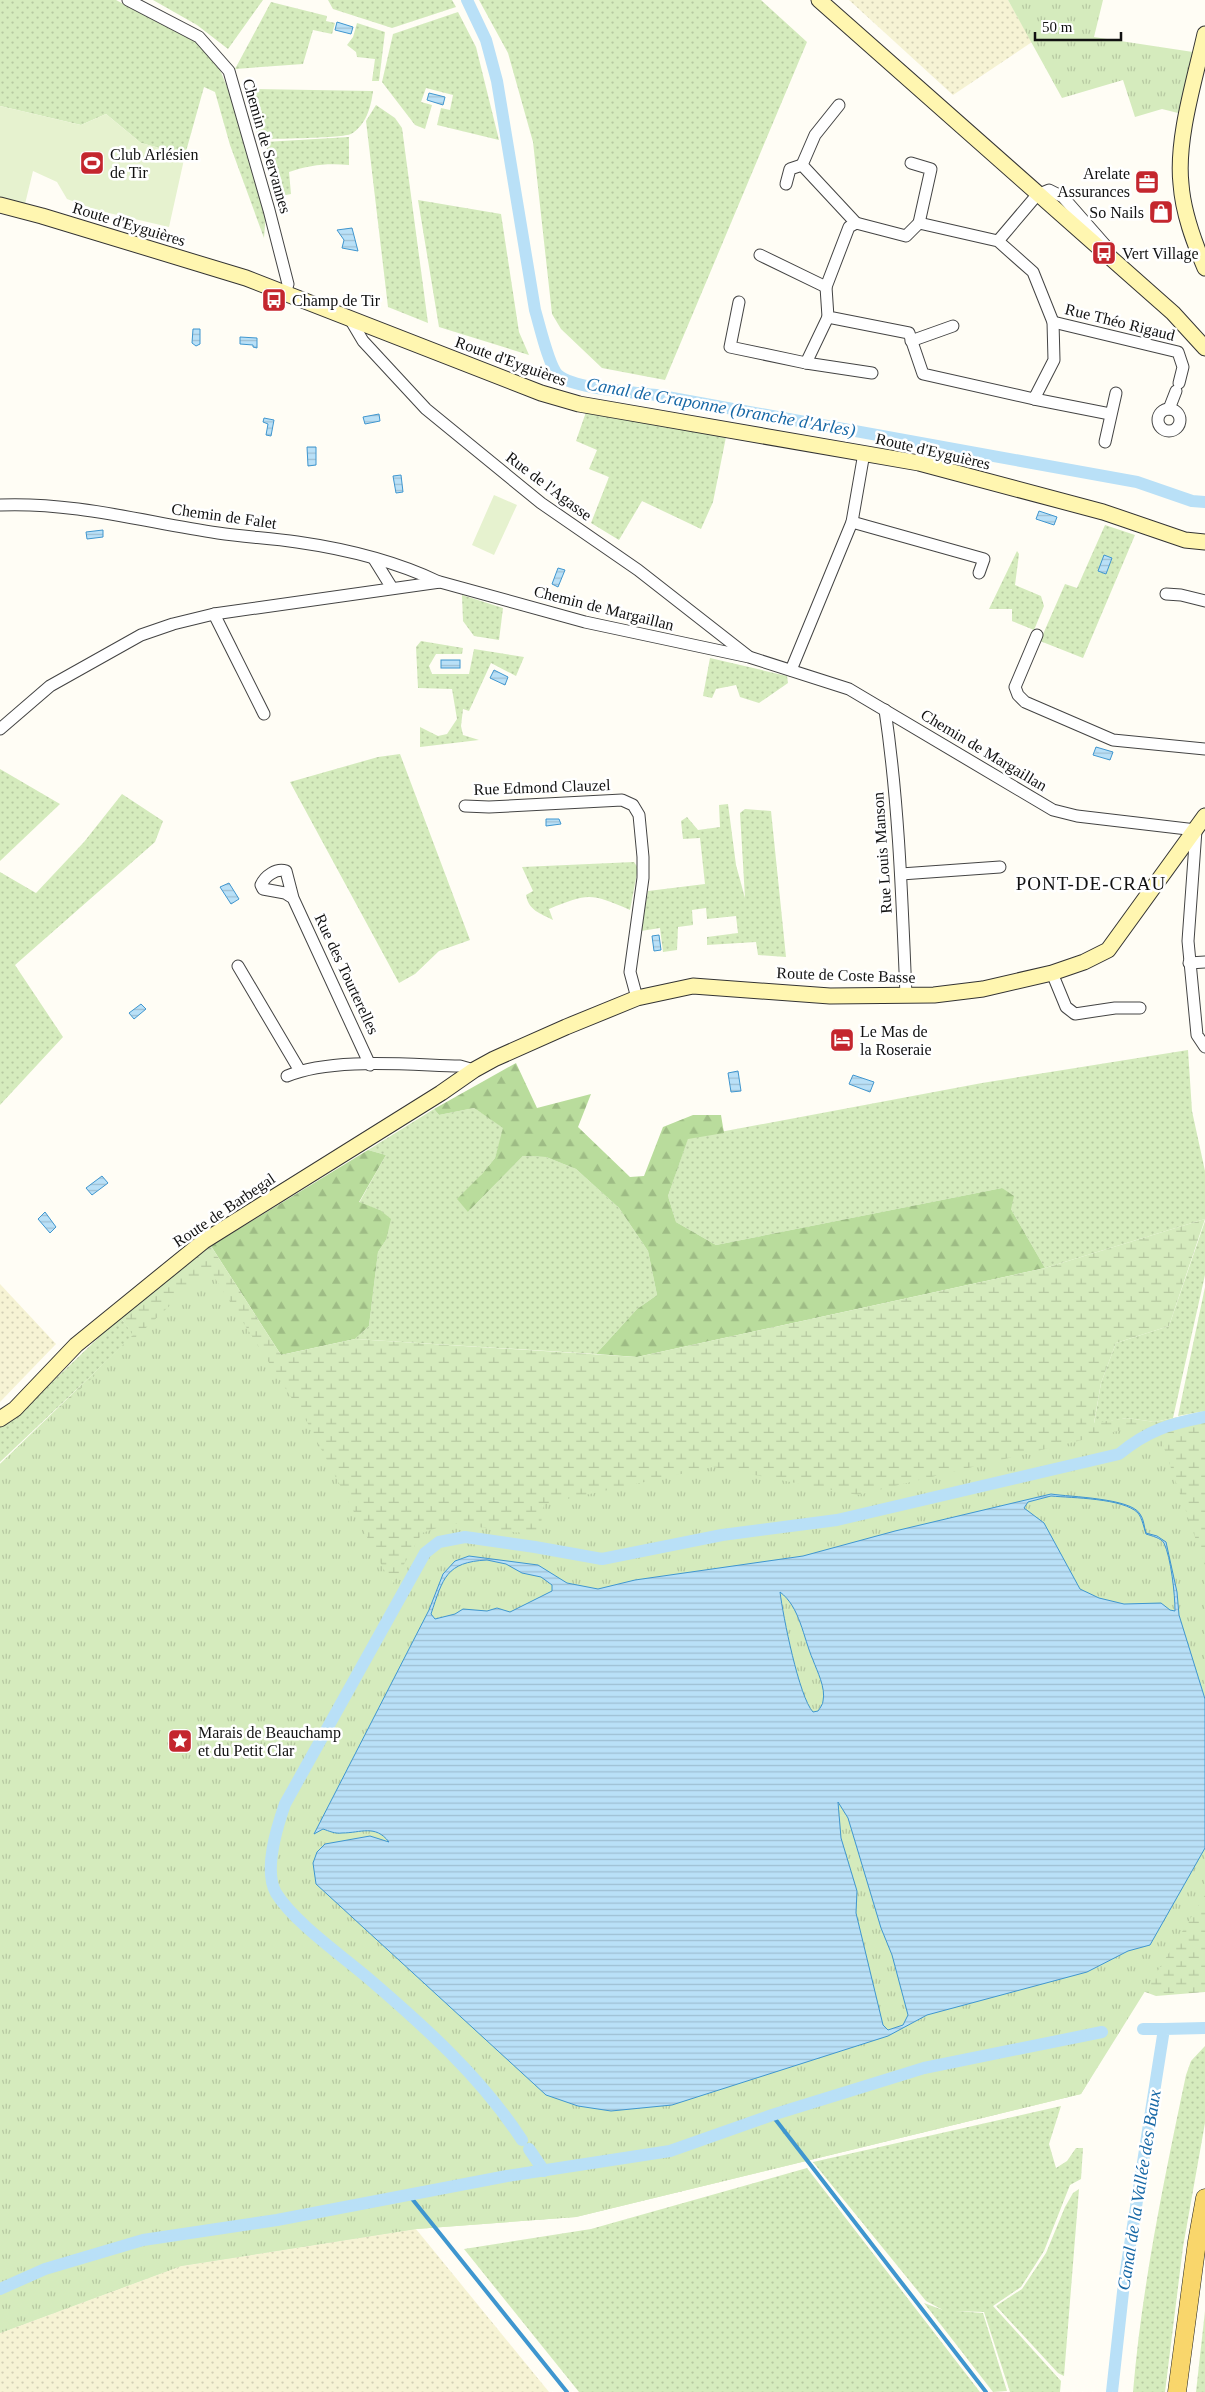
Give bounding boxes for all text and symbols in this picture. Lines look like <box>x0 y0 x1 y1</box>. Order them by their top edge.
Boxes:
scale bar <box>1035 10 1121 42</box>
text: 50 m <box>1042 19 1073 35</box>
street label: Chemin de Servannes <box>240 77 294 215</box>
place label: Club Arlésien de Tir <box>110 146 198 181</box>
sports icon: Club Arlésien de Tir <box>79 150 105 176</box>
place label: Arelate Assurances <box>1057 165 1130 200</box>
office icon: Arelate Assurances <box>1134 169 1160 195</box>
street label: Route d'Eyguières <box>70 199 187 250</box>
shop icon: So Nails <box>1148 199 1174 225</box>
place label: So Nails <box>1089 204 1144 221</box>
bus stop icon: Vert Village <box>1091 240 1117 266</box>
place label: Vert Village <box>1122 245 1199 263</box>
bus stop icon: Champ de Tir <box>261 287 287 313</box>
place label: Champ de Tir <box>292 292 381 310</box>
street label: Rue Théo Rigaud <box>1063 300 1177 345</box>
street label: Route d'Eyguières <box>453 333 569 390</box>
water label: Canal de Craponne (branche d'Arles) <box>585 373 857 442</box>
street label: Route d'Eyguières <box>874 430 992 473</box>
street label: Rue de l'Agasse <box>502 448 595 524</box>
street label: Chemin de Falet <box>170 500 278 532</box>
street label: Chemin de Margaillan <box>532 582 676 635</box>
street label: Chemin de Margaillan <box>918 706 1050 795</box>
street label: Rue Edmond Clauzel <box>473 776 611 798</box>
street label: Rue Louis Manson <box>869 792 895 914</box>
district label: PONT-DE-CRAU <box>1016 873 1166 894</box>
street label: Rue des Tourterelles <box>312 911 382 1037</box>
street label: Route de Coste Basse <box>776 964 916 986</box>
place label: Le Mas de la Roseraie <box>860 1023 932 1058</box>
hotel icon: Le Mas de la Roseraie <box>829 1027 855 1053</box>
street label: Route de Barbegal <box>170 1169 279 1251</box>
place label: Marais de Beauchamp et du Petit Clar <box>198 1724 341 1759</box>
place icon: Marais de Beauchamp et du Petit Clar <box>167 1728 193 1754</box>
water label: Canal de la Vallée des Baux <box>1113 2088 1165 2292</box>

